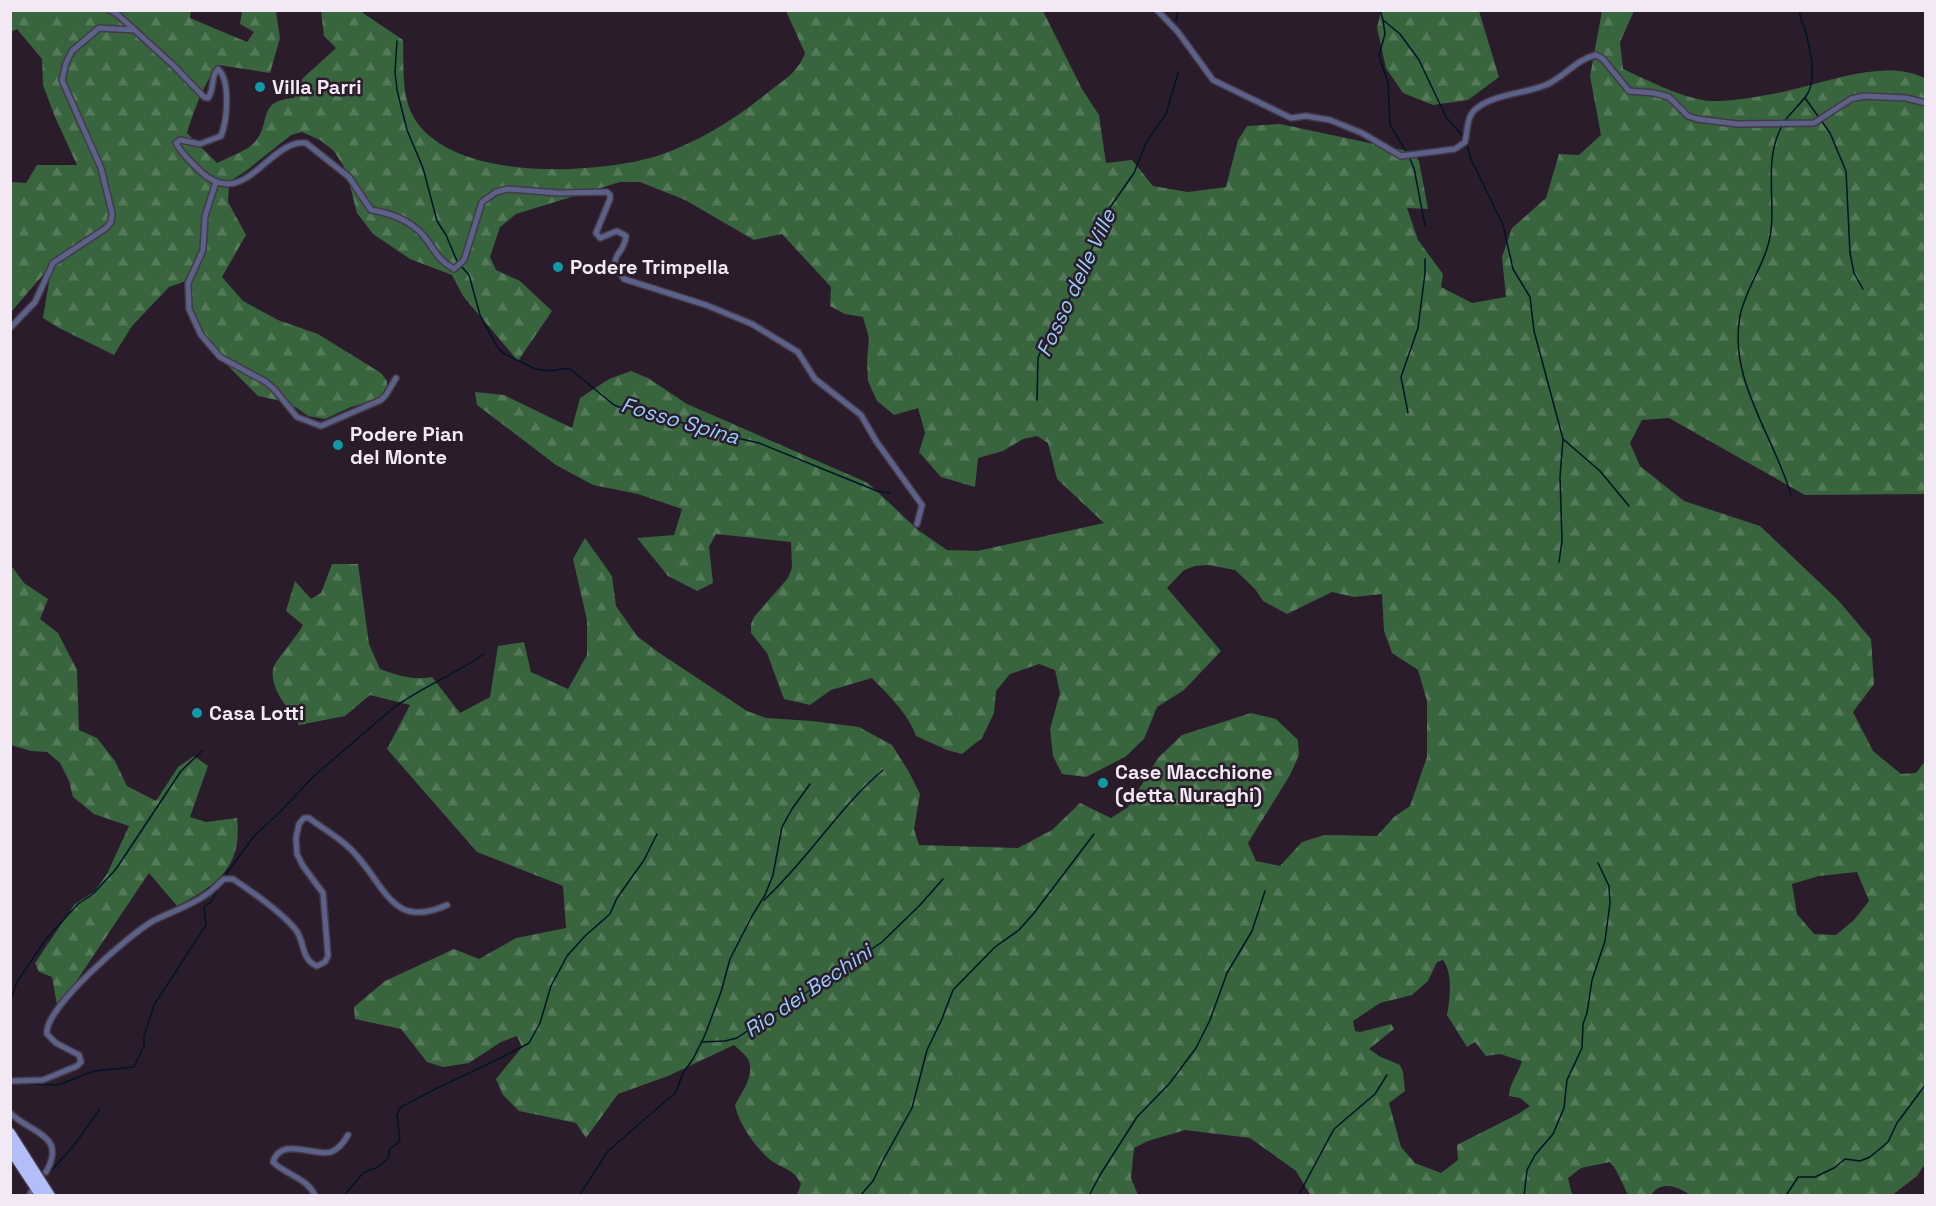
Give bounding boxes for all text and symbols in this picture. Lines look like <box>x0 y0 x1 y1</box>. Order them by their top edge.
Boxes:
place label: Villa Parri <box>272 74 362 100</box>
marker: Villa Parri <box>253 80 267 94</box>
water label: Fosso delle Ville <box>1030 203 1122 361</box>
place label: Podere Trimpella <box>570 254 730 280</box>
marker: Podere Trimpella <box>551 260 565 274</box>
water label: Fosso Spina <box>618 391 743 450</box>
place label: Podere Pian del Monte <box>350 421 464 470</box>
marker: Podere Pian del Monte <box>331 438 345 452</box>
place label: Casa Lotti <box>209 700 304 726</box>
marker: Casa Lotti <box>190 706 204 720</box>
place label: Case Macchione (detta Nuraghi) <box>1115 759 1273 808</box>
marker: Case Macchione (detta Nuraghi) <box>1096 776 1110 790</box>
water label: Rio dei Bechini <box>739 936 879 1043</box>

